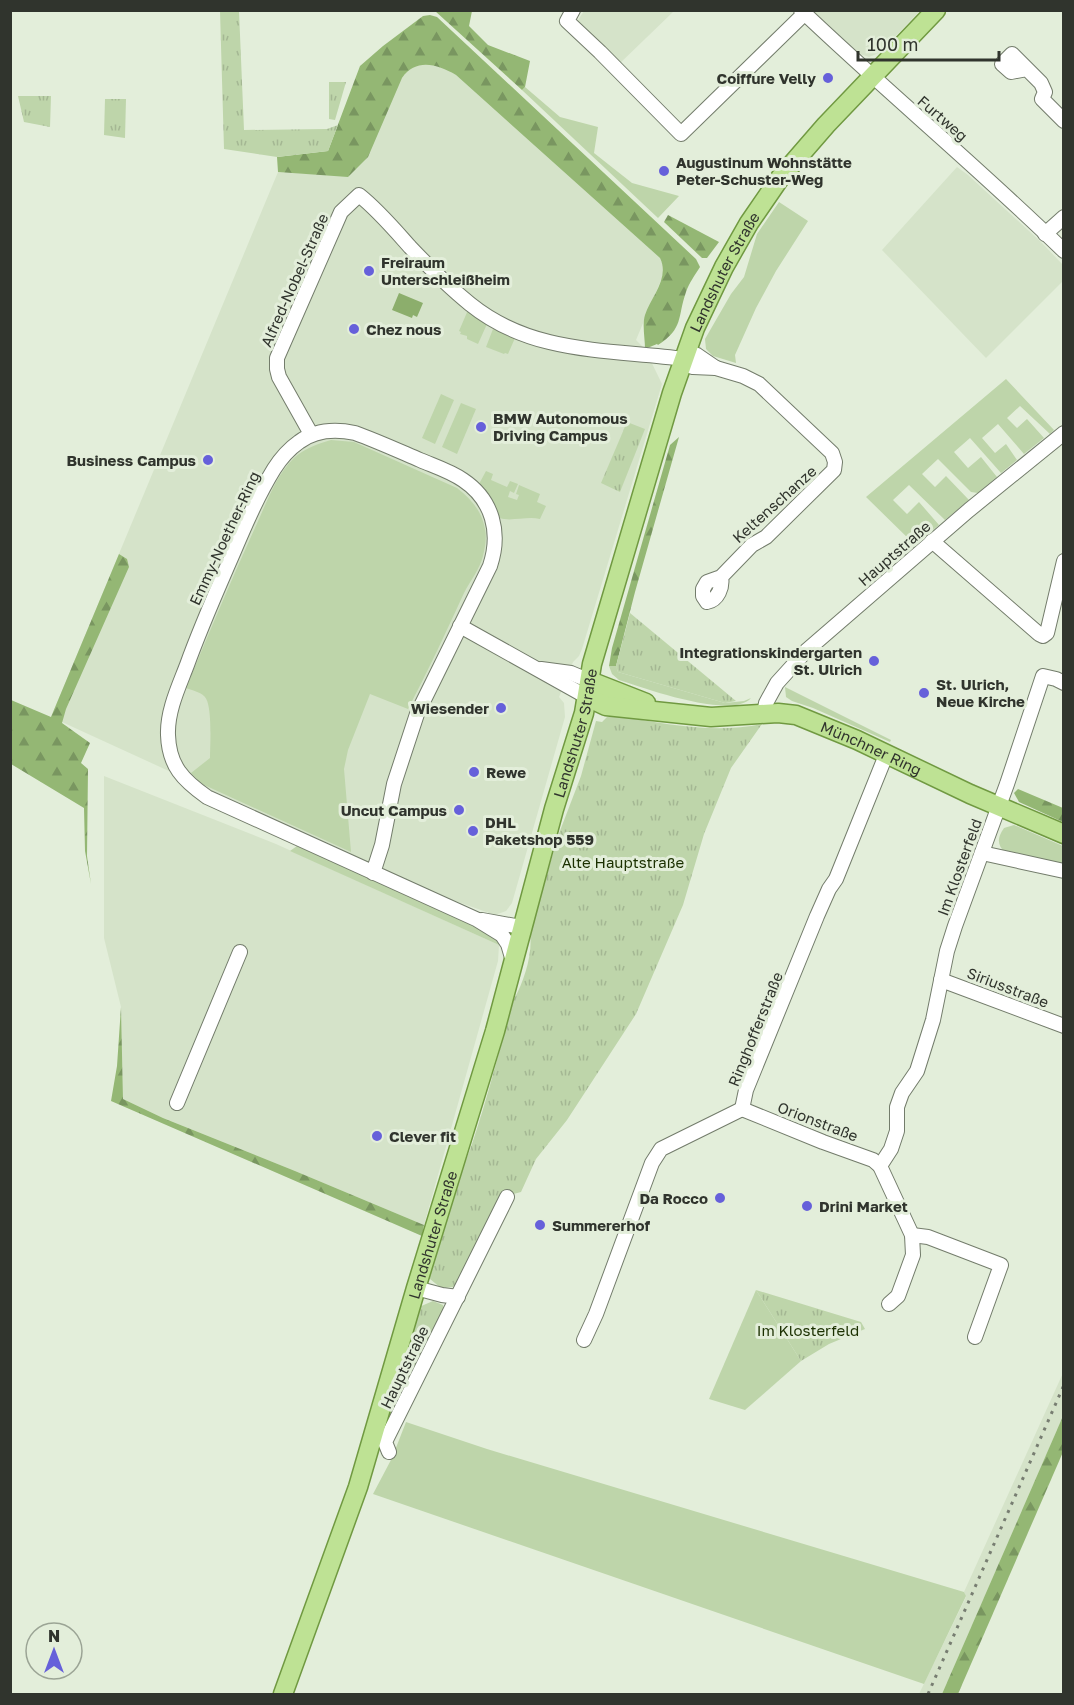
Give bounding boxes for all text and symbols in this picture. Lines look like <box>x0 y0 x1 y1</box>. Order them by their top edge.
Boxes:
scale bar <box>858 24 999 62</box>
text: 100 m <box>867 33 918 55</box>
place label: Coiffure Velly <box>716 69 816 87</box>
marker: Coiffure Velly <box>821 71 835 85</box>
street label: Furtweg <box>914 91 972 145</box>
place label: Augustinum Wohnstätte Peter-Schuster-Weg <box>676 153 852 188</box>
marker: Augustinum Wohnstätte Peter-Schuster-Weg <box>657 164 671 178</box>
street label: Landshuter Straße <box>685 208 763 335</box>
street label: Alfred-Nobel-Straße <box>256 210 332 350</box>
place label: Freiraum Unterschleißheim <box>381 253 510 288</box>
marker: Freiraum Unterschleißheim <box>362 264 376 278</box>
place label: Chez nous <box>366 320 441 338</box>
marker: Chez nous <box>347 322 361 336</box>
place label: BMW Autonomous Driving Campus <box>493 409 628 444</box>
marker: BMW Autonomous Driving Campus <box>474 420 488 434</box>
place label: Business Campus <box>66 451 196 469</box>
marker: Business Campus <box>201 453 215 467</box>
street label: Keltenschanze <box>728 461 820 546</box>
street label: Emmy-Noether-Ring <box>185 468 263 608</box>
street label: Hauptstraße <box>854 517 934 589</box>
place label: Integrationskindergarten St. Ulrich <box>679 643 862 678</box>
marker: Integrationskindergarten St. Ulrich <box>867 654 881 668</box>
street label: Landshuter Straße <box>549 667 600 800</box>
place label: St. Ulrich, Neue Kirche <box>936 675 1025 710</box>
marker: St. Ulrich, Neue Kirche <box>917 686 931 700</box>
place label: Wiesender <box>411 699 489 717</box>
marker: Wiesender <box>494 701 508 715</box>
street label: Münchner Ring <box>818 717 925 779</box>
place label: Rewe <box>486 763 526 781</box>
marker: Rewe <box>467 765 481 779</box>
place label: Uncut Campus <box>341 801 447 819</box>
marker: Uncut Campus <box>452 803 466 817</box>
place label: DHL Paketshop 559 <box>485 813 594 848</box>
street label: Im Klosterfeld <box>933 816 985 918</box>
marker: DHL Paketshop 559 <box>466 824 480 838</box>
park label: Alte Hauptstraße <box>562 853 684 871</box>
street label: Siriusstraße <box>965 963 1052 1011</box>
street label: Ringhofferstraße <box>724 969 786 1089</box>
street label: Orionstraße <box>775 1097 861 1145</box>
place label: Clever fit <box>389 1127 456 1145</box>
marker: Clever fit <box>370 1129 384 1143</box>
street label: Landshuter Straße <box>404 1168 461 1301</box>
place label: Da Rocco <box>639 1189 708 1207</box>
marker: Da Rocco <box>713 1191 727 1205</box>
place label: Drini Market <box>819 1197 908 1215</box>
marker: Drini Market <box>800 1199 814 1213</box>
place label: Summererhof <box>552 1216 650 1234</box>
marker: Summererhof <box>533 1218 547 1232</box>
park label: Im Klosterfeld <box>757 1321 859 1339</box>
street label: Hauptstraße <box>376 1322 432 1411</box>
north arrow <box>24 1621 84 1681</box>
text: N <box>48 1626 60 1646</box>

